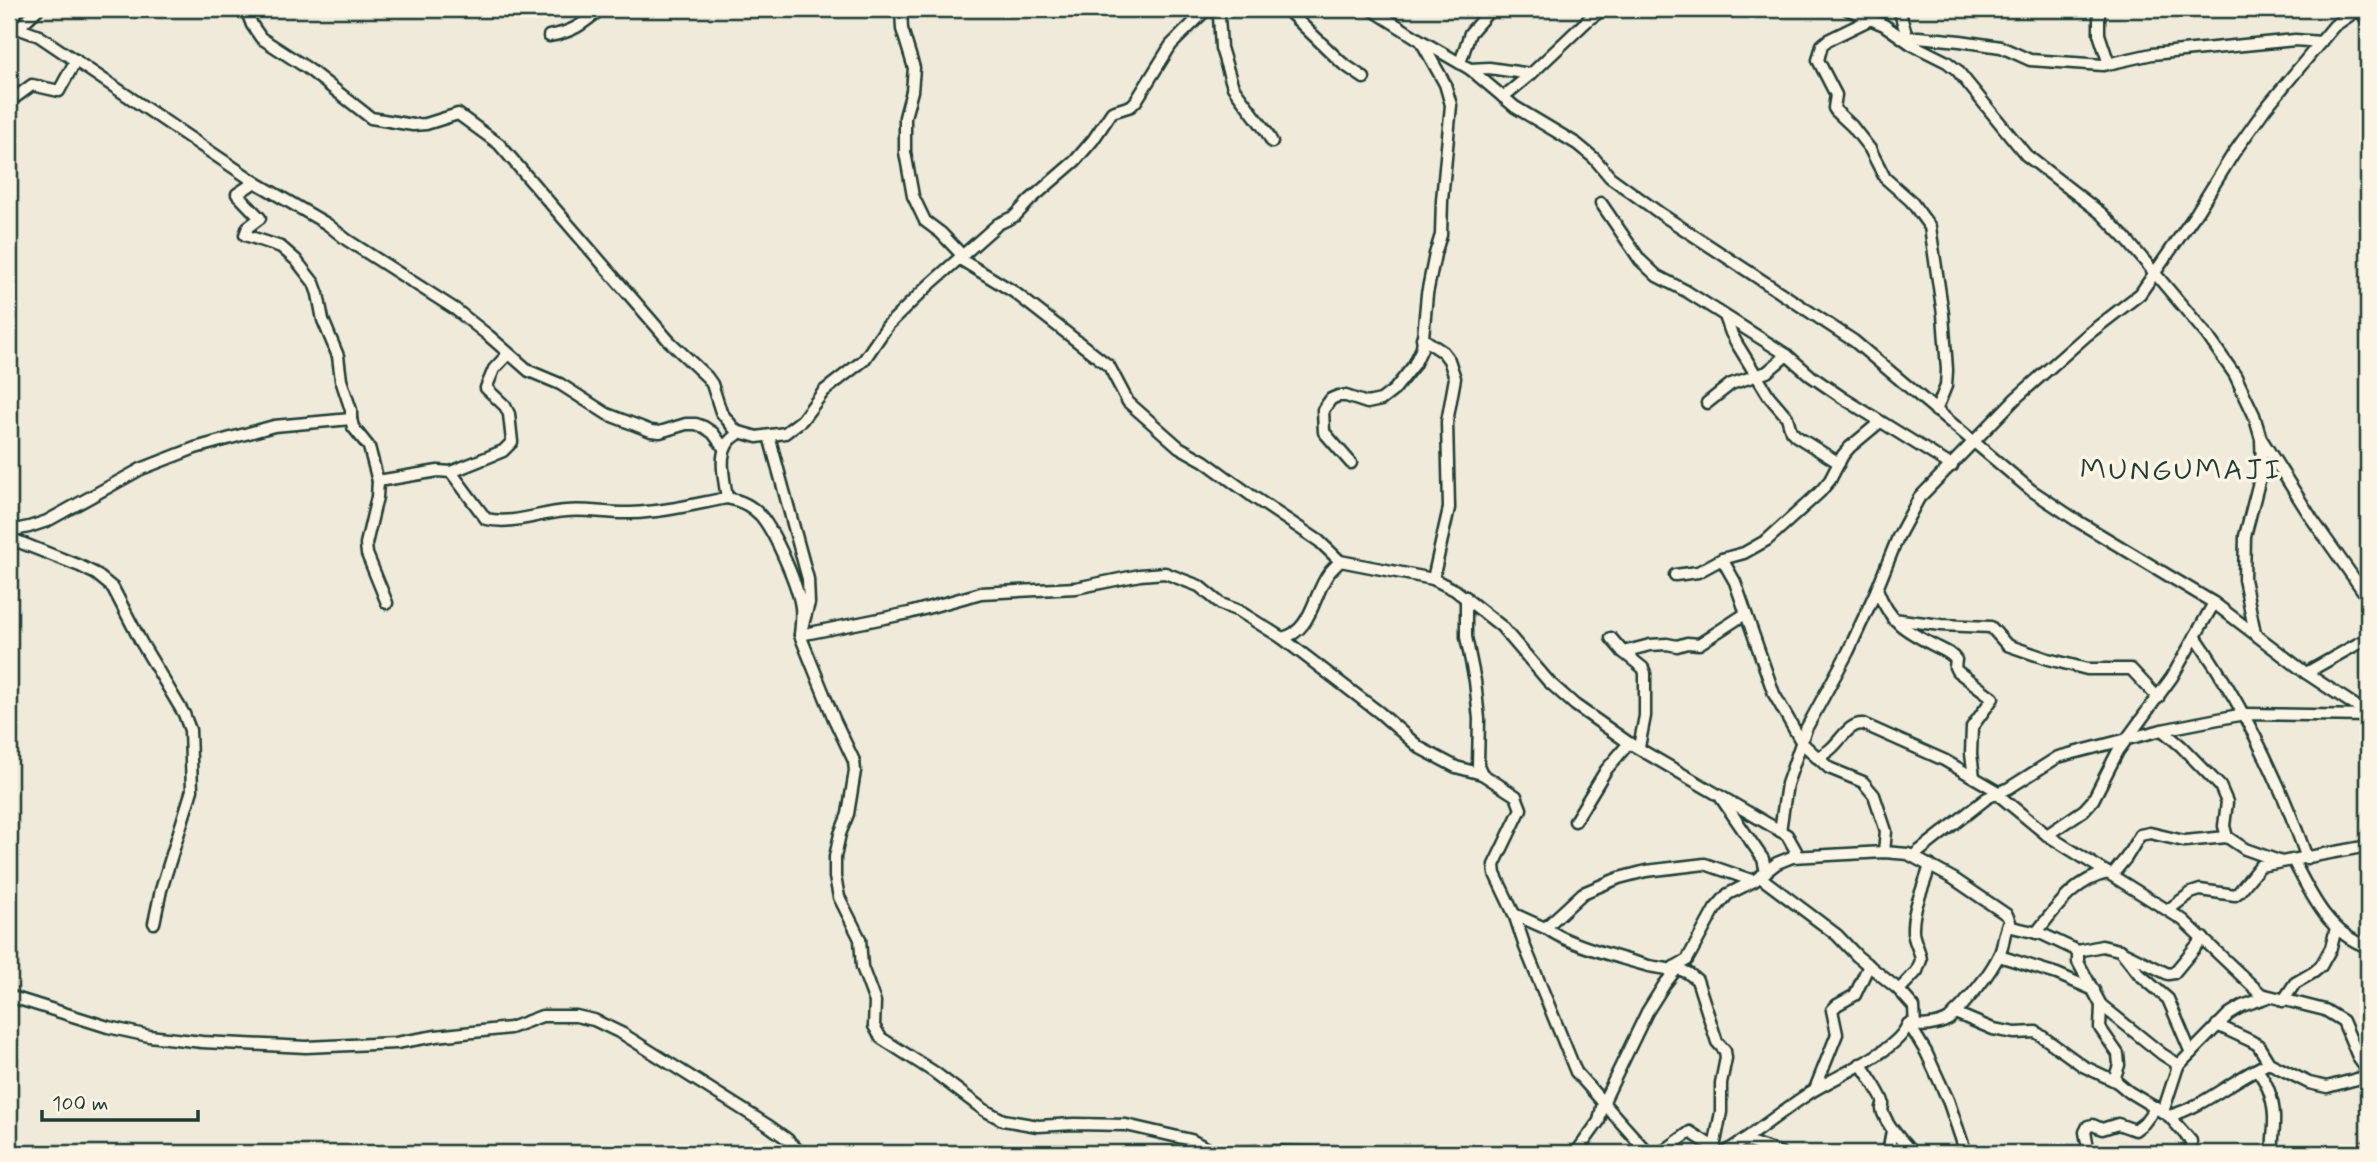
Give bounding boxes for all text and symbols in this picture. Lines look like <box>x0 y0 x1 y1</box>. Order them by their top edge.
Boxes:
district label: MUNGUMAJI <box>2080 451 2282 490</box>
scale bar <box>42 1078 198 1122</box>
text: 100 m <box>52 1090 108 1118</box>

